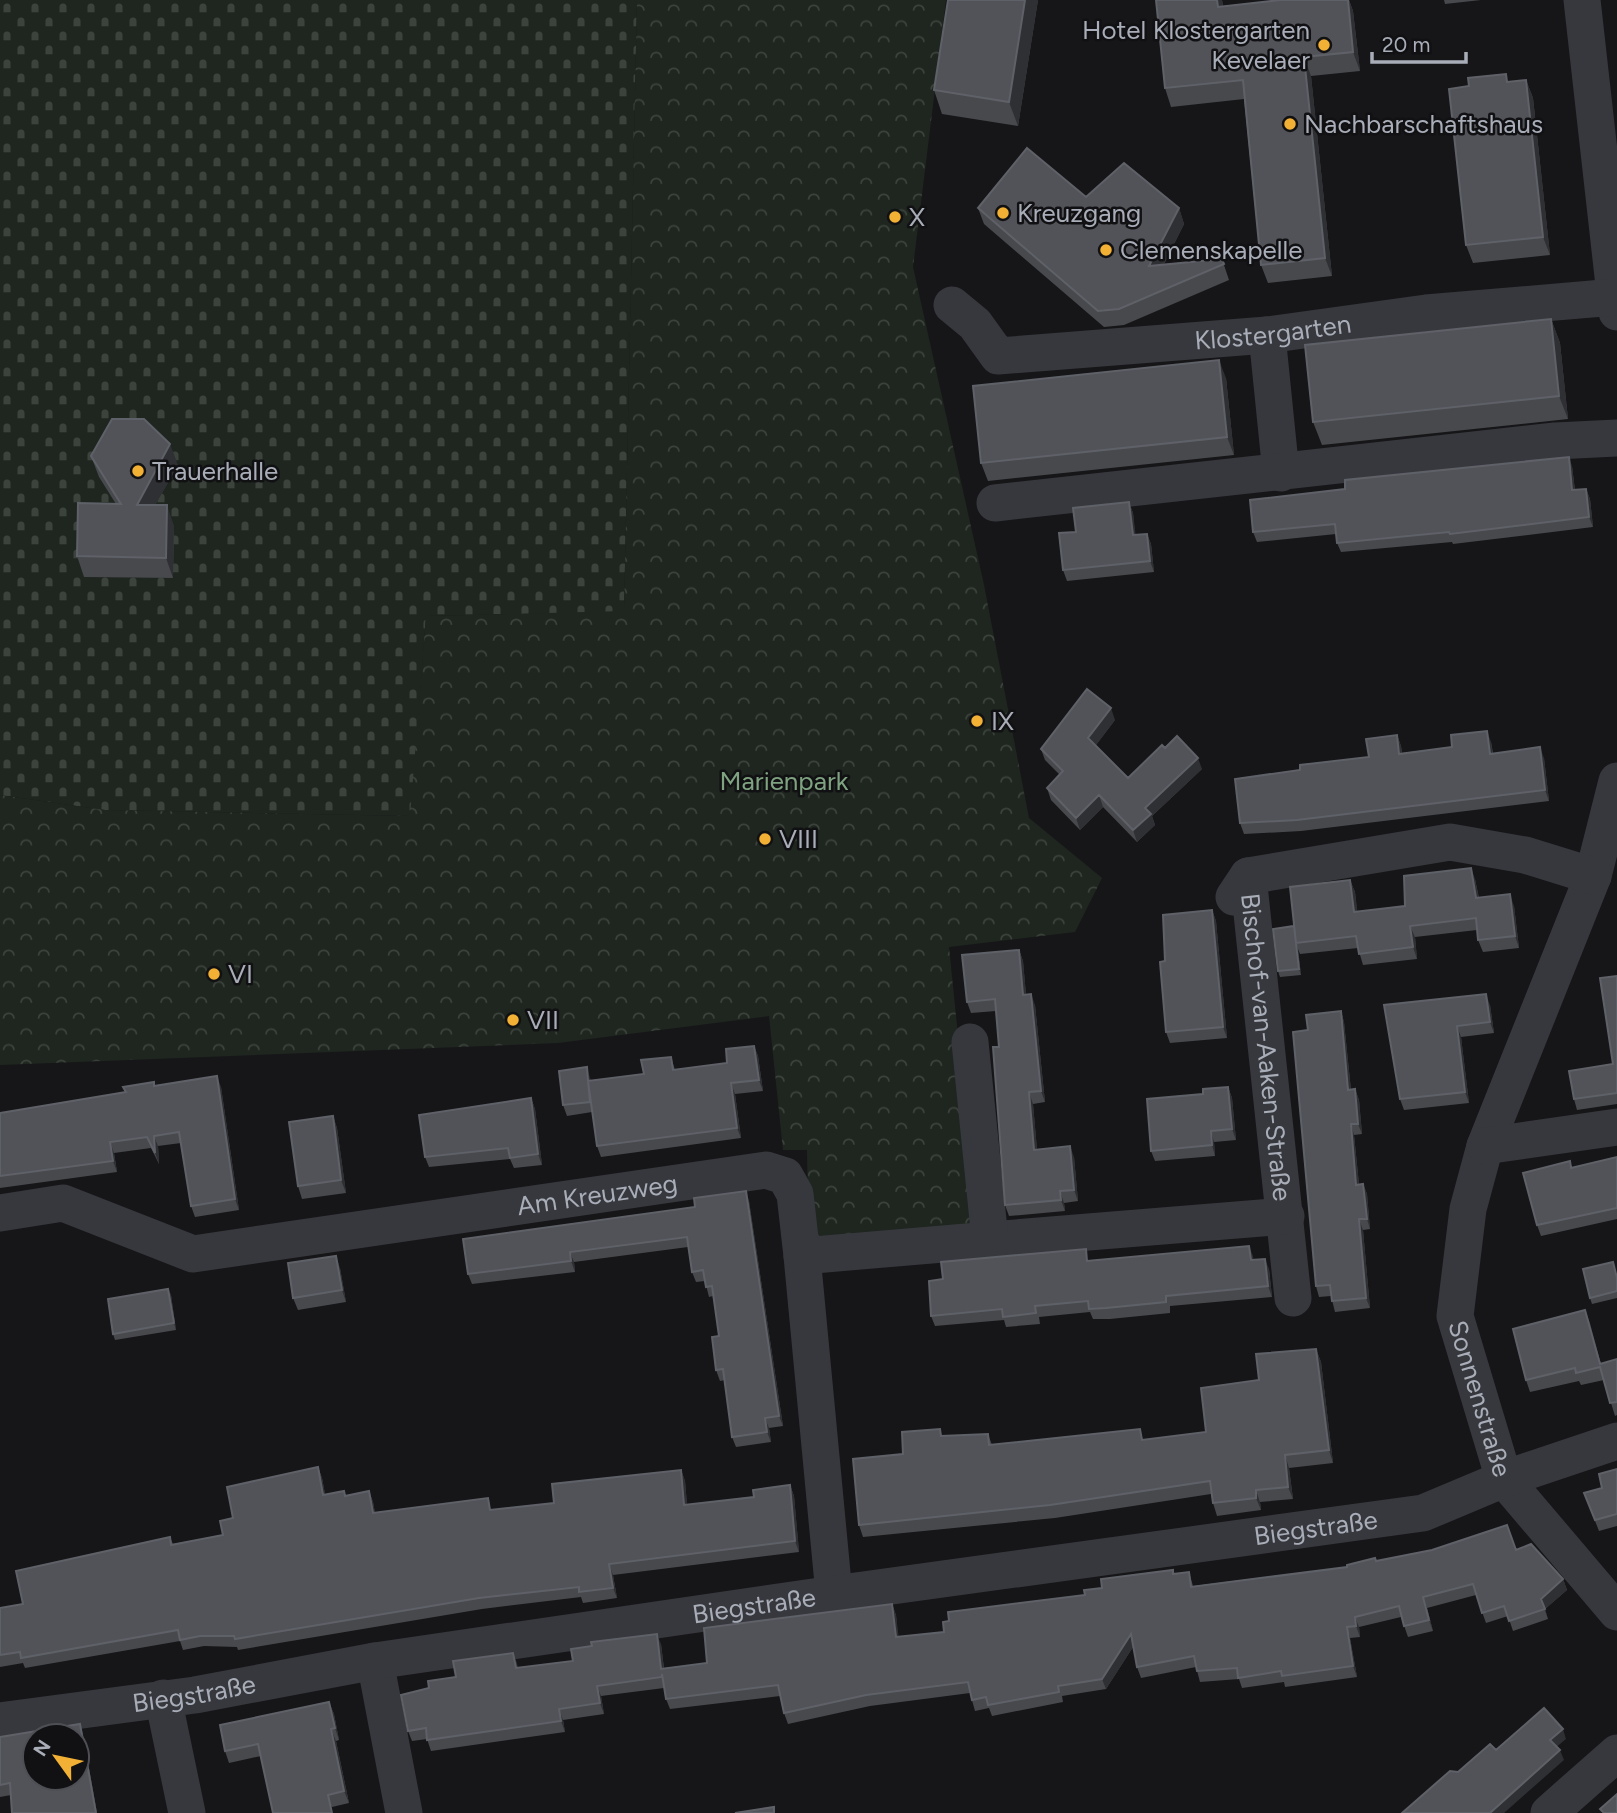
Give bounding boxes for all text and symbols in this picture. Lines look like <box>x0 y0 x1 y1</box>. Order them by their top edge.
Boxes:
place label: Hotel Klostergarten Kevelaer <box>1082 14 1310 76</box>
scale bar <box>1372 21 1466 65</box>
text: 20 m <box>1382 32 1430 57</box>
marker: Hotel Klostergarten Kevelaer <box>1316 37 1332 53</box>
place label: Nachbarschaftshaus <box>1304 108 1543 140</box>
marker: Nachbarschaftshaus <box>1282 116 1298 132</box>
place label: Kreuzgang <box>1017 197 1141 229</box>
place label: X <box>909 201 925 233</box>
marker: Kreuzgang <box>995 205 1011 221</box>
marker: X <box>887 209 903 225</box>
place label: Clemenskapelle <box>1120 234 1302 266</box>
marker: Clemenskapelle <box>1098 242 1114 258</box>
street label: Klostergarten <box>1193 308 1353 357</box>
place label: Trauerhalle <box>152 455 278 487</box>
marker: Trauerhalle <box>130 463 146 479</box>
place label: IX <box>991 705 1014 737</box>
marker: IX <box>969 713 985 729</box>
park label: Marienpark <box>720 765 849 797</box>
place label: VIII <box>779 823 818 855</box>
marker: VIII <box>757 831 773 847</box>
street label: Bischof-van-Aaken-Straße <box>1234 892 1299 1203</box>
place label: VI <box>228 958 253 990</box>
marker: VI <box>206 966 222 982</box>
place label: VII <box>527 1004 559 1036</box>
marker: VII <box>505 1012 521 1028</box>
street label: Am Kreuzweg <box>515 1167 680 1222</box>
street label: Sonnenstraße <box>1441 1316 1518 1481</box>
street label: Biegstraße <box>1252 1503 1379 1552</box>
street label: Biegstraße <box>690 1581 818 1630</box>
street label: Biegstraße <box>131 1668 258 1719</box>
north arrow <box>21 1722 91 1792</box>
text: N <box>29 1736 56 1760</box>

